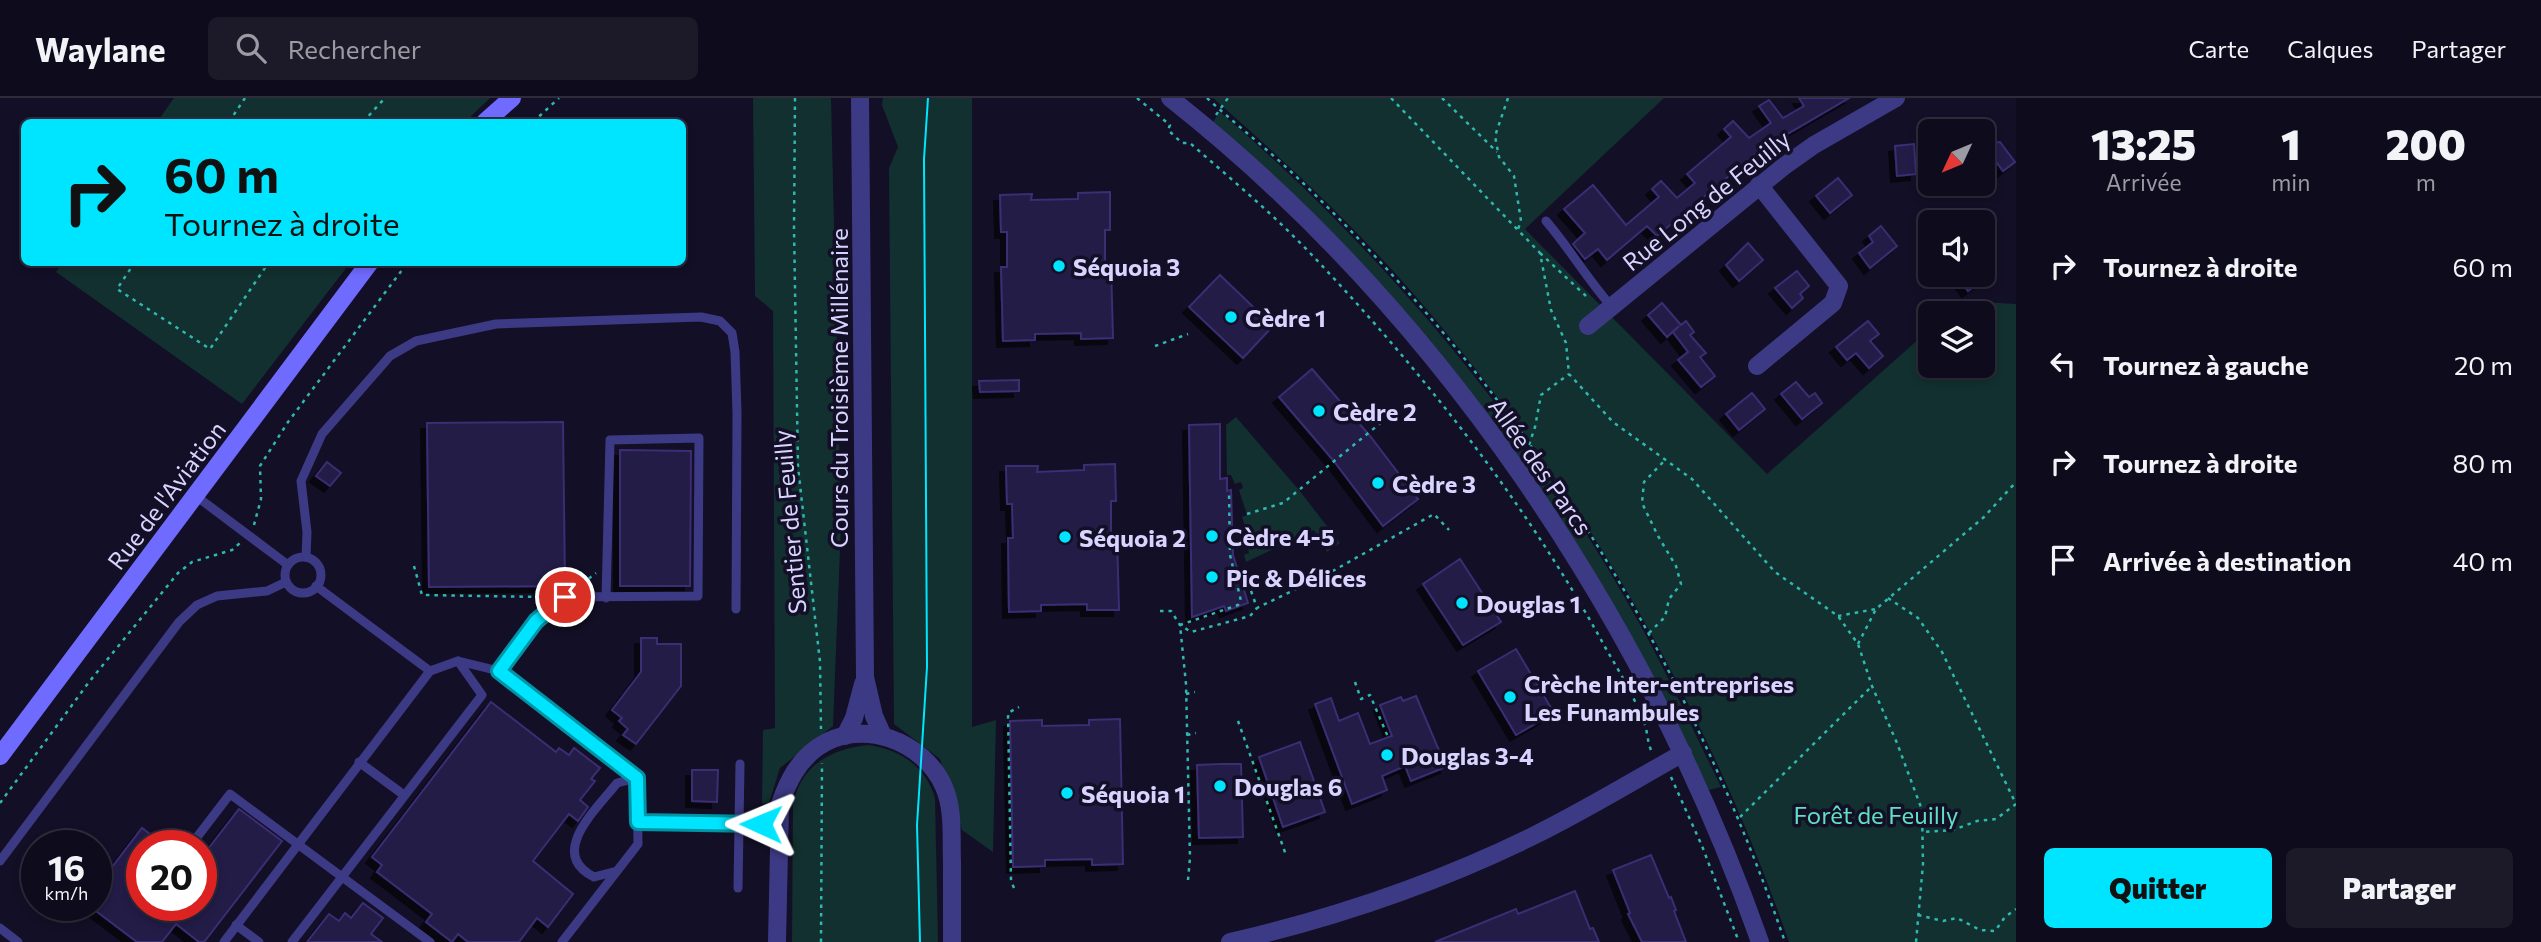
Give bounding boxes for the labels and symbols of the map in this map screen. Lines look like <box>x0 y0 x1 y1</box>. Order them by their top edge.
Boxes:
north arrow <box>1918 119 1995 196</box>
street label: Rue Long de Feuilly <box>1616 124 1796 276</box>
street label: Cours du Troisième Millénaire <box>824 228 853 548</box>
place label: Séquoia 3 <box>1073 252 1180 281</box>
marker: Séquoia 3 <box>1051 258 1067 274</box>
place label: Cèdre 1 <box>1245 303 1326 332</box>
marker: Cèdre 1 <box>1223 309 1239 325</box>
street label: Allée des Parcs <box>1483 392 1599 540</box>
place label: Cèdre 2 <box>1333 397 1417 426</box>
marker: Cèdre 2 <box>1311 403 1327 419</box>
street label: Rue de l'Aviation <box>101 415 231 575</box>
street label: Sentier de Feuilly <box>767 429 811 615</box>
place label: Cèdre 3 <box>1392 469 1476 498</box>
marker: Cèdre 3 <box>1370 475 1386 491</box>
place label: Cèdre 4-5 <box>1226 522 1335 551</box>
place label: Séquoia 2 <box>1079 523 1186 552</box>
marker: Cèdre 4-5 <box>1204 528 1220 544</box>
marker: Séquoia 2 <box>1057 529 1073 545</box>
place label: Pic & Délices <box>1226 563 1366 592</box>
pin <box>535 567 595 627</box>
marker: Pic & Délices <box>1204 569 1220 585</box>
place label: Douglas 1 <box>1476 589 1581 618</box>
marker: Douglas 1 <box>1454 595 1470 611</box>
place label: Crèche Inter-entreprises Les Funambules <box>1524 669 1794 726</box>
marker: Crèche Inter-entreprises Les Funambules <box>1502 689 1518 705</box>
place label: Douglas 3-4 <box>1401 741 1534 770</box>
marker: Douglas 3-4 <box>1379 747 1395 763</box>
place label: Douglas 6 <box>1234 772 1343 801</box>
marker: Douglas 6 <box>1212 778 1228 794</box>
place label: Séquoia 1 <box>1081 779 1185 808</box>
marker: Séquoia 1 <box>1059 785 1075 801</box>
position arrow <box>724 787 798 861</box>
park label: Forêt de Feuilly <box>1794 800 1958 829</box>
speed limit sign: 20 <box>126 830 217 921</box>

